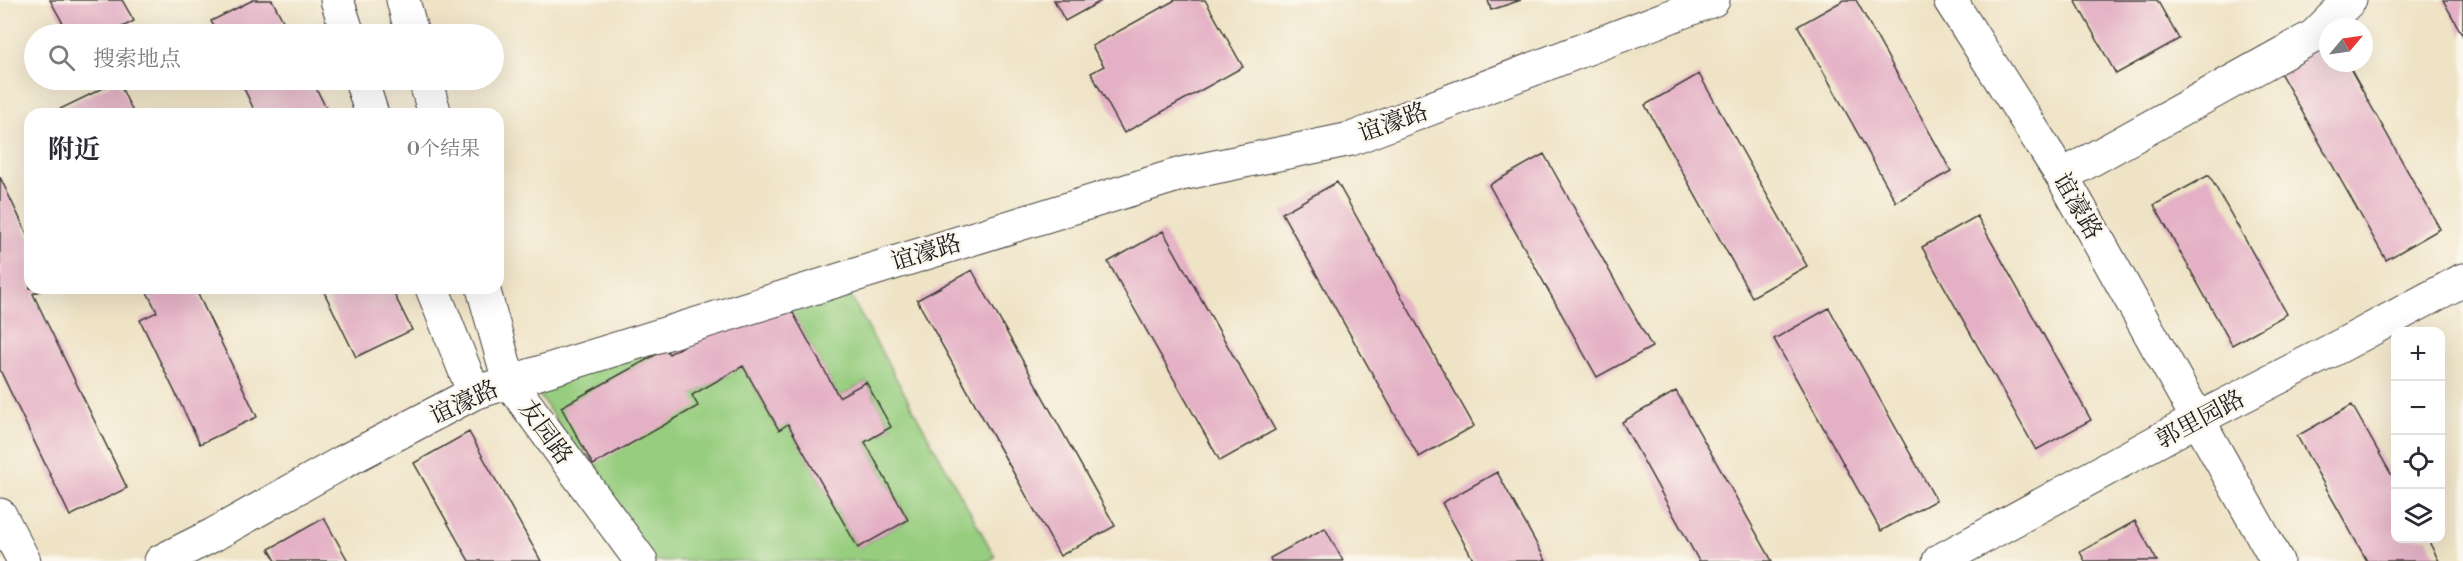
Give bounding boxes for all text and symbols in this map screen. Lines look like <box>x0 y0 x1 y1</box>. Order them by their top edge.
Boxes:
north arrow <box>2319 18 2373 72</box>
search box <box>24 24 504 90</box>
icon: search <box>45 41 78 74</box>
text: 搜索地点 <box>93 46 181 73</box>
street label: 谊濠路 <box>1354 97 1432 149</box>
text: 附近 <box>48 134 100 166</box>
text: 0个结果 <box>407 137 480 162</box>
street label: 谊濠路 <box>2046 168 2108 245</box>
street label: 谊濠路 <box>887 228 965 278</box>
map controls <box>2391 327 2445 543</box>
button: + <box>2391 327 2445 381</box>
street label: 谊濠路 <box>425 374 503 432</box>
button: − <box>2391 381 2445 435</box>
street label: 郭里园路 <box>2151 384 2250 456</box>
street label: 友园路 <box>512 395 578 471</box>
button: locate <box>2391 435 2445 489</box>
button: layers <box>2391 489 2445 543</box>

